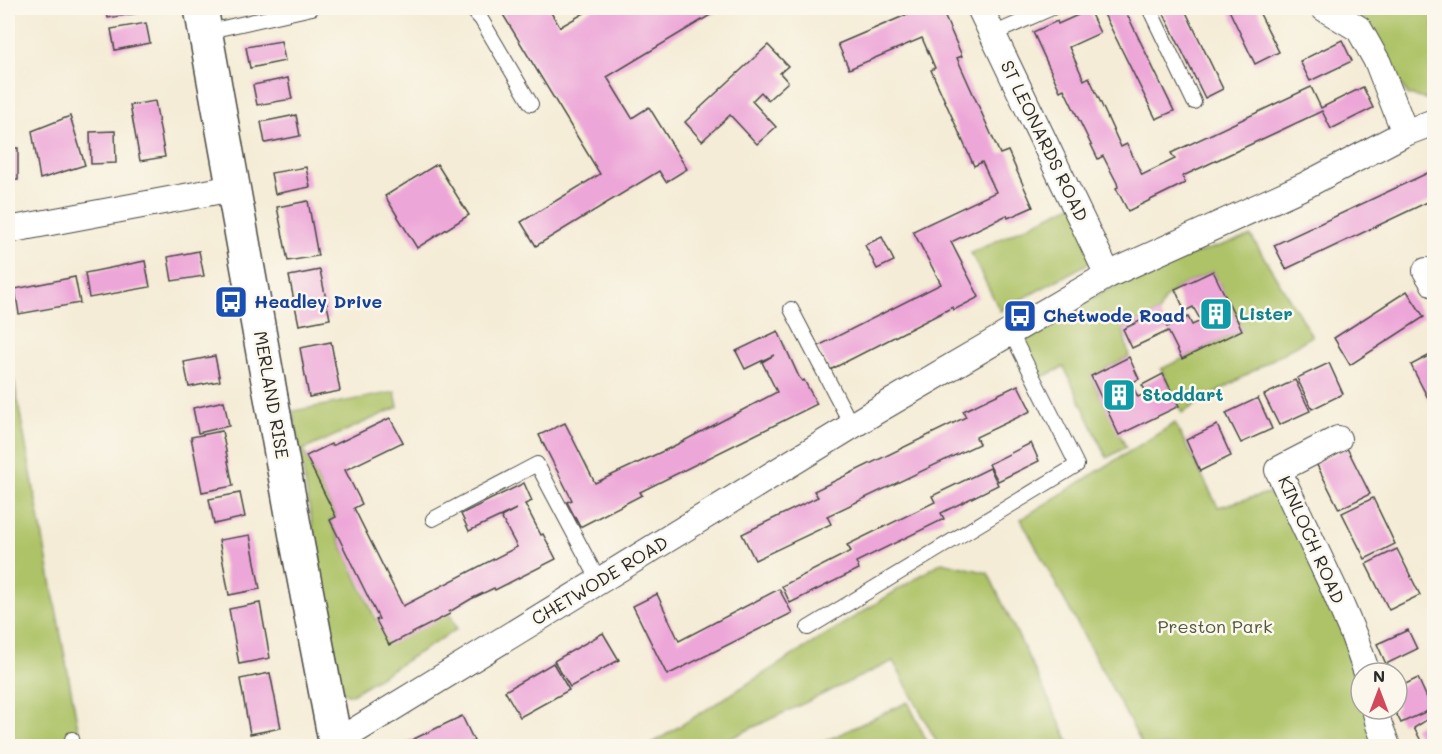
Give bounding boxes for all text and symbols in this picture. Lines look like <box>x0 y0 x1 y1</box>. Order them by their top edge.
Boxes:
street label: ST LEONARDS ROAD <box>996 56 1094 225</box>
bus stop icon: Headley Drive <box>213 284 249 320</box>
place label: Headley Drive <box>254 289 383 313</box>
building icon: Lister <box>1198 296 1234 332</box>
bus stop icon: Chetwode Road <box>1002 298 1038 334</box>
place label: Lister <box>1239 301 1293 325</box>
place label: Chetwode Road <box>1043 303 1185 327</box>
street label: MERLAND RISE <box>249 329 295 461</box>
building icon: Stoddart <box>1101 377 1137 413</box>
place label: Stoddart <box>1142 382 1223 406</box>
street label: KINLOCH ROAD <box>1273 472 1351 607</box>
street label: CHETWODE ROAD <box>527 530 672 630</box>
park label: Preston Park <box>1157 614 1273 638</box>
north arrow <box>1349 661 1409 721</box>
text: N <box>1373 665 1385 686</box>

